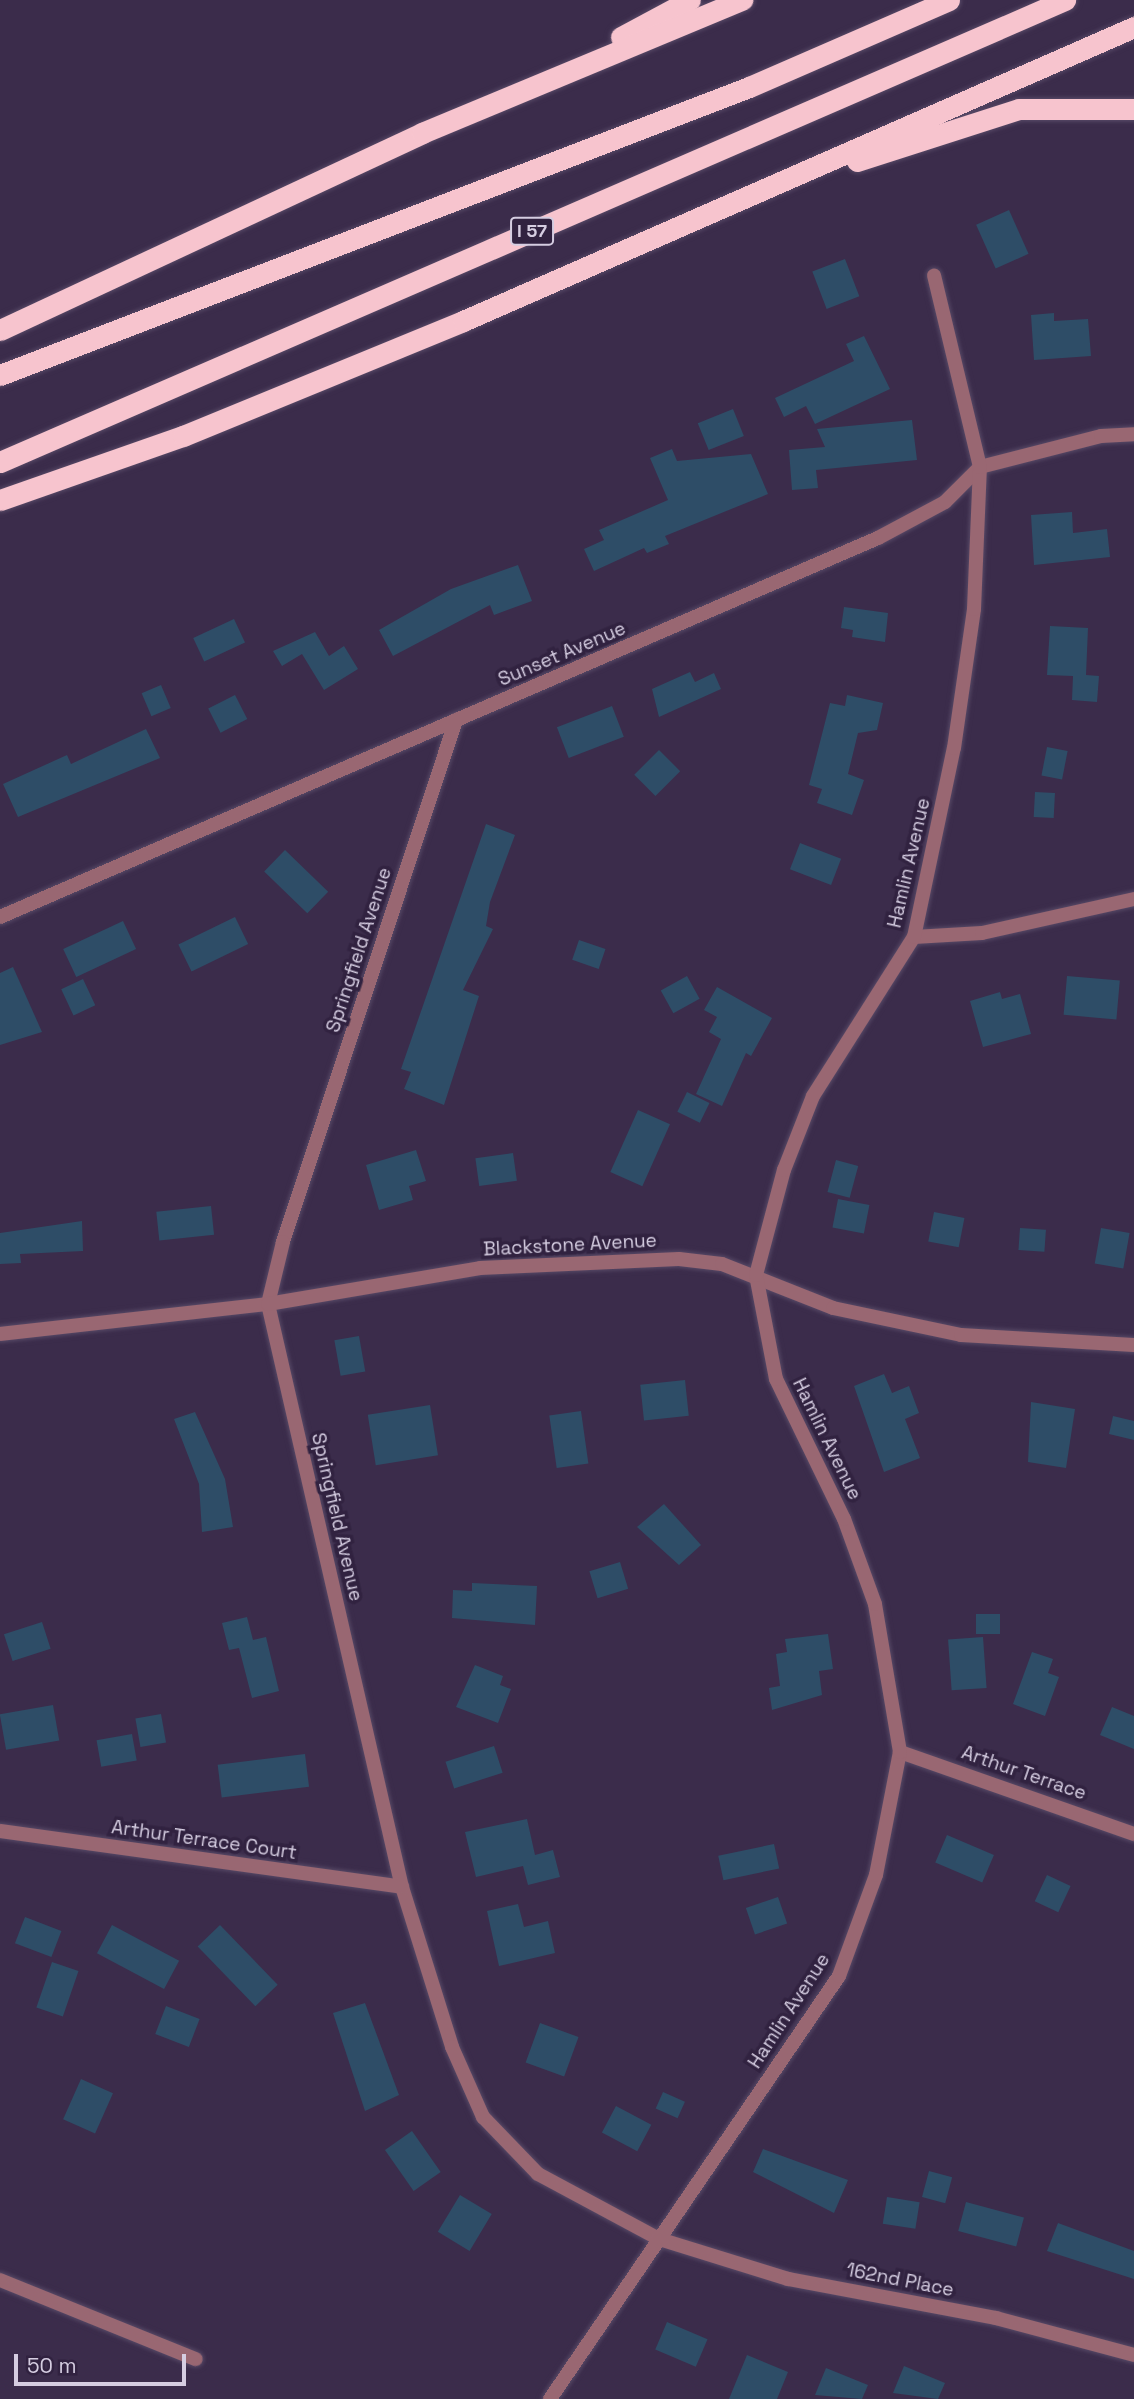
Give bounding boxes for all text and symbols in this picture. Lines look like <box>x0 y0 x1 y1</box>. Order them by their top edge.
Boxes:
road number: I 57 <box>509 216 555 246</box>
street label: Sunset Avenue <box>495 617 629 691</box>
street label: Hamlin Avenue <box>883 796 935 930</box>
street label: Springfield Avenue <box>322 865 396 1035</box>
street label: Blackstone Avenue <box>483 1229 657 1261</box>
street label: Hamlin Avenue <box>788 1374 866 1504</box>
street label: Springfield Avenue <box>307 1431 367 1603</box>
street label: Arthur Terrace <box>958 1741 1090 1805</box>
street label: Arthur Terrace Court <box>110 1816 298 1864</box>
street label: Hamlin Avenue <box>743 1949 835 2073</box>
street label: 162nd Place <box>844 2258 956 2302</box>
scale bar <box>18 2340 189 2384</box>
text: 50 m <box>27 2352 77 2379</box>

